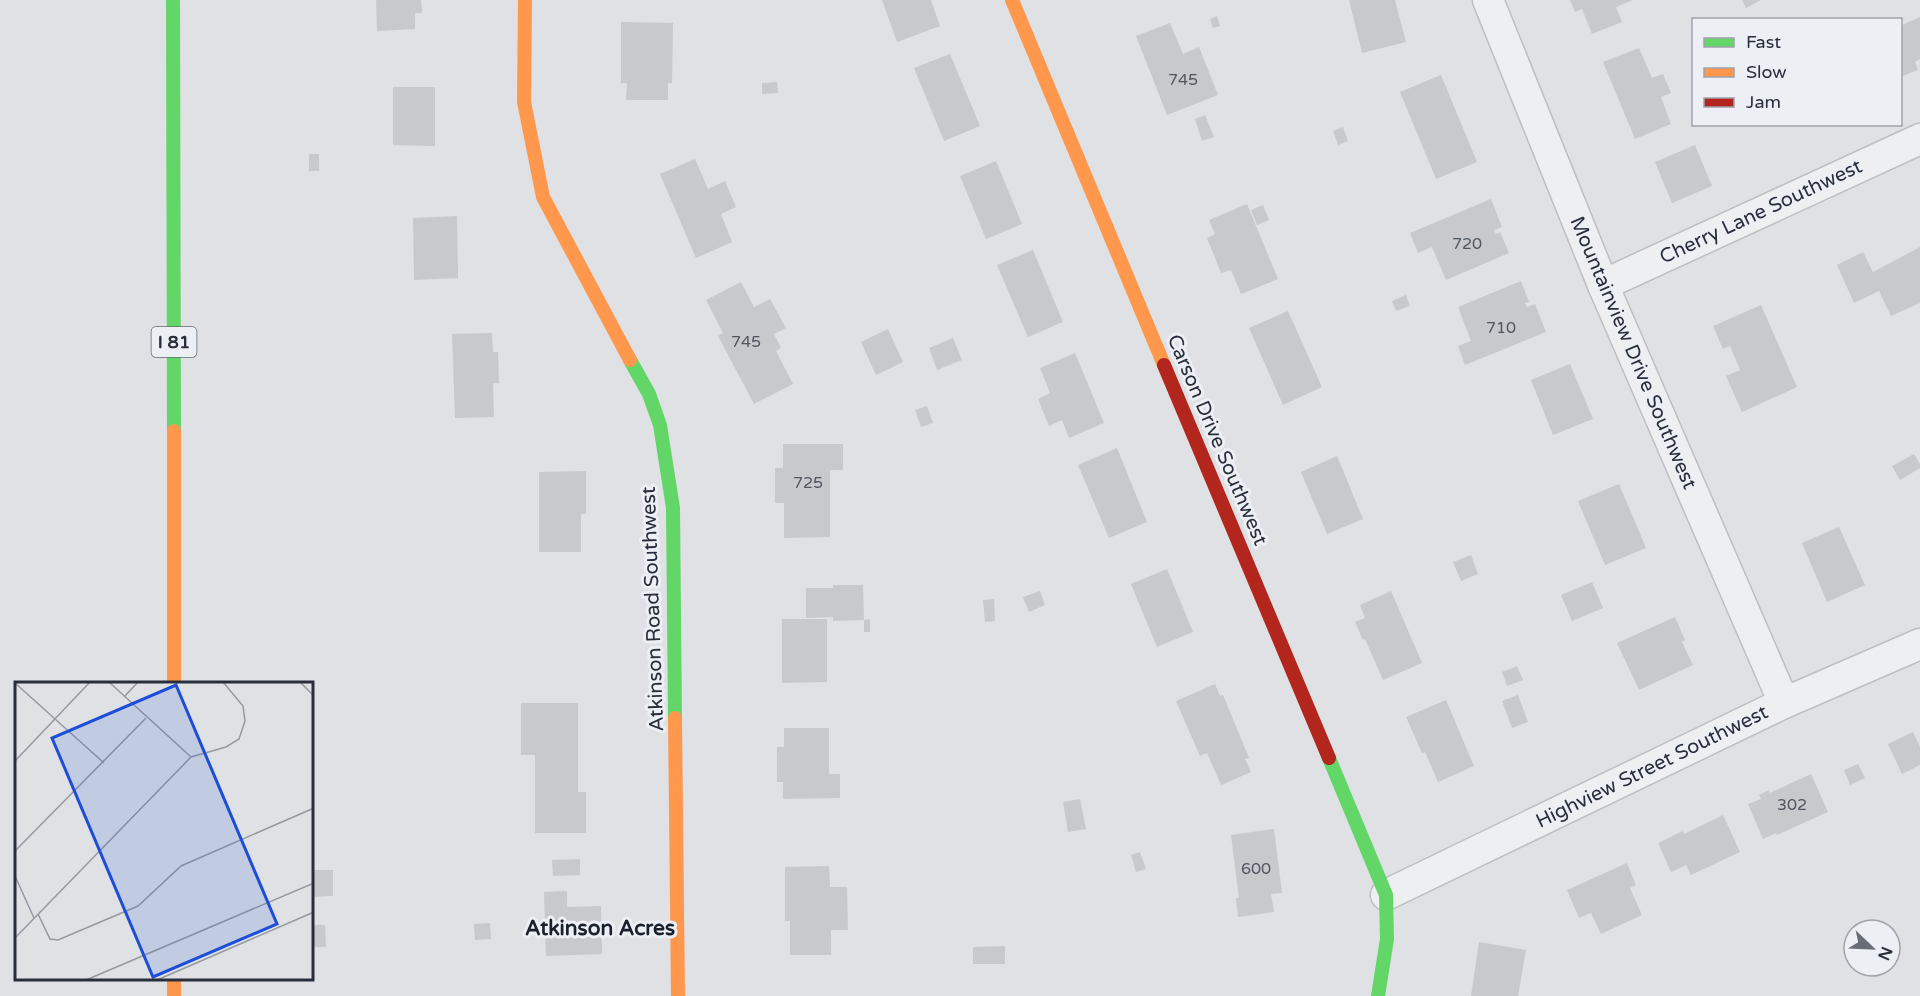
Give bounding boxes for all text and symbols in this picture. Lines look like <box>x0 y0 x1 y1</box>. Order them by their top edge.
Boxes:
legend <box>1692 18 1902 126</box>
text: Fast <box>1746 31 1781 53</box>
text: Slow <box>1746 61 1787 83</box>
house number: 745 <box>1168 70 1198 90</box>
text: Jam <box>1746 91 1781 113</box>
street label: Cherry Lane Southwest <box>1656 154 1866 269</box>
street label: Mountainview Drive Southwest <box>1565 213 1702 493</box>
house number: 720 <box>1452 234 1482 254</box>
house number: 710 <box>1486 318 1516 338</box>
road number: I 81 <box>152 327 196 357</box>
street label: Carson Drive Southwest <box>1162 331 1273 549</box>
house number: 745 <box>731 332 761 352</box>
house number: 725 <box>793 473 823 493</box>
street label: Atkinson Road Southwest <box>637 486 669 732</box>
inset map <box>15 682 314 981</box>
street label: Highview Street Southwest <box>1532 700 1772 834</box>
house number: 302 <box>1777 795 1807 815</box>
house number: 600 <box>1241 859 1271 879</box>
district label: Atkinson Acres <box>525 916 675 941</box>
north arrow <box>1842 918 1902 978</box>
text: N <box>1873 944 1897 963</box>

